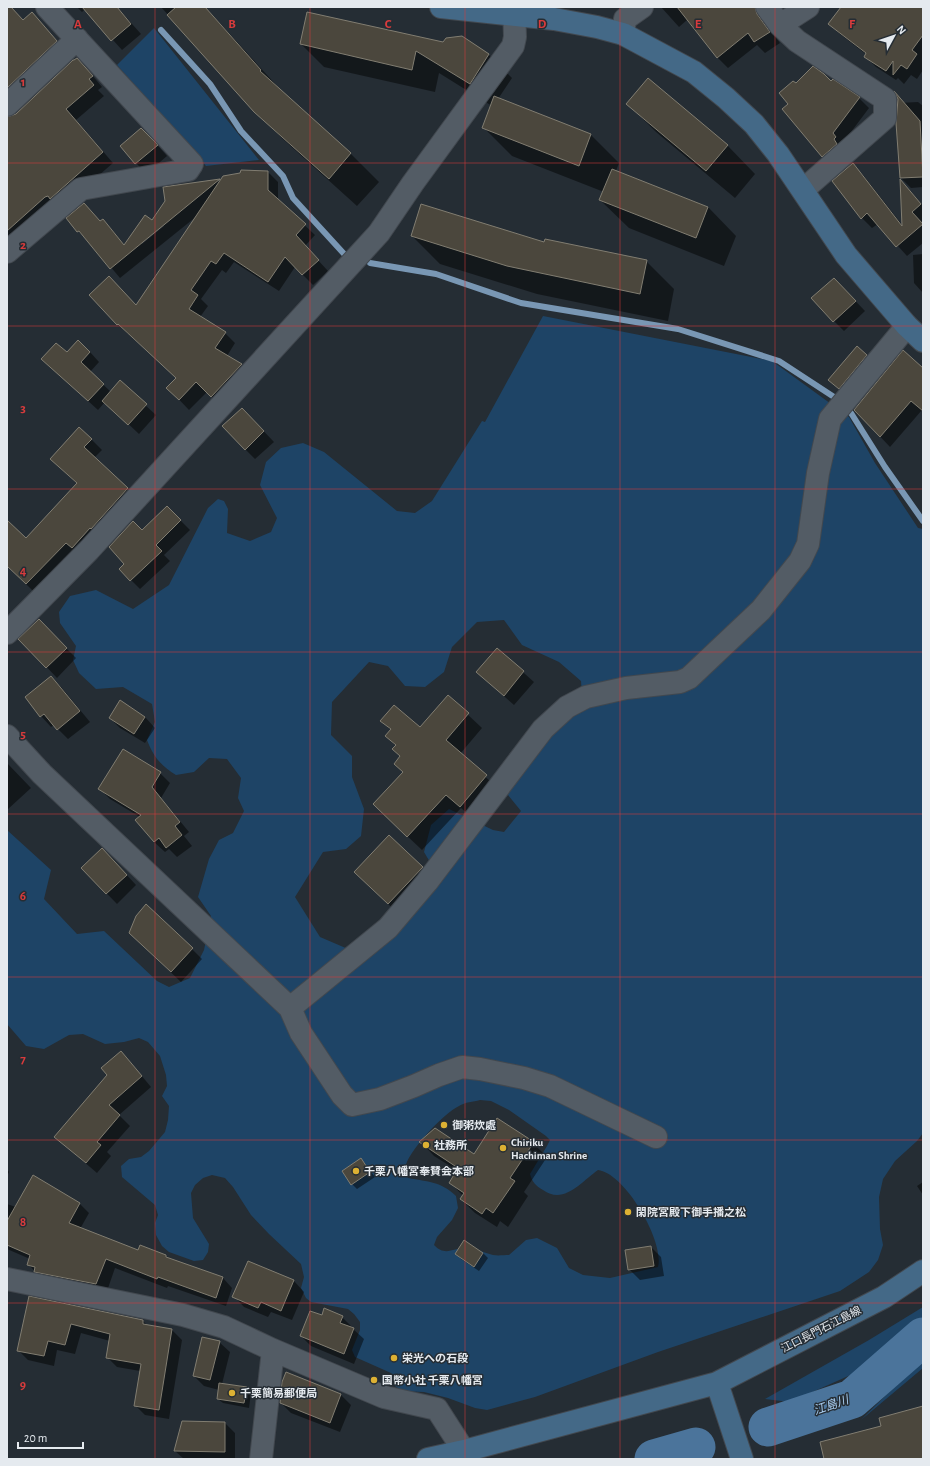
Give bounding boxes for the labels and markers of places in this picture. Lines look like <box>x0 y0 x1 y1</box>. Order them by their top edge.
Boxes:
place label: 御粥炊處 <box>452 1119 496 1131</box>
marker: 御粥炊處 <box>439 1120 449 1130</box>
place label: Chiriku Hachiman Shrine <box>511 1137 587 1161</box>
place label: 社務所 <box>434 1139 467 1151</box>
marker: 社務所 <box>421 1140 431 1150</box>
marker: Chiriku Hachiman Shrine <box>498 1143 508 1153</box>
place label: 千栗八幡宮奉賛会本部 <box>364 1165 474 1177</box>
marker: 千栗八幡宮奉賛会本部 <box>351 1166 361 1176</box>
place label: 閑院宮殿下御手播之松 <box>636 1206 746 1218</box>
marker: 閑院宮殿下御手播之松 <box>623 1207 633 1217</box>
place label: 栄光への石段 <box>402 1352 469 1364</box>
marker: 栄光への石段 <box>389 1353 399 1363</box>
place label: 国幣小社 千栗八幡宮 <box>382 1374 483 1386</box>
marker: 国幣小社 千栗八幡宮 <box>369 1375 379 1385</box>
place label: 千栗簡易郵便局 <box>240 1387 317 1399</box>
marker: 千栗簡易郵便局 <box>227 1388 237 1398</box>

